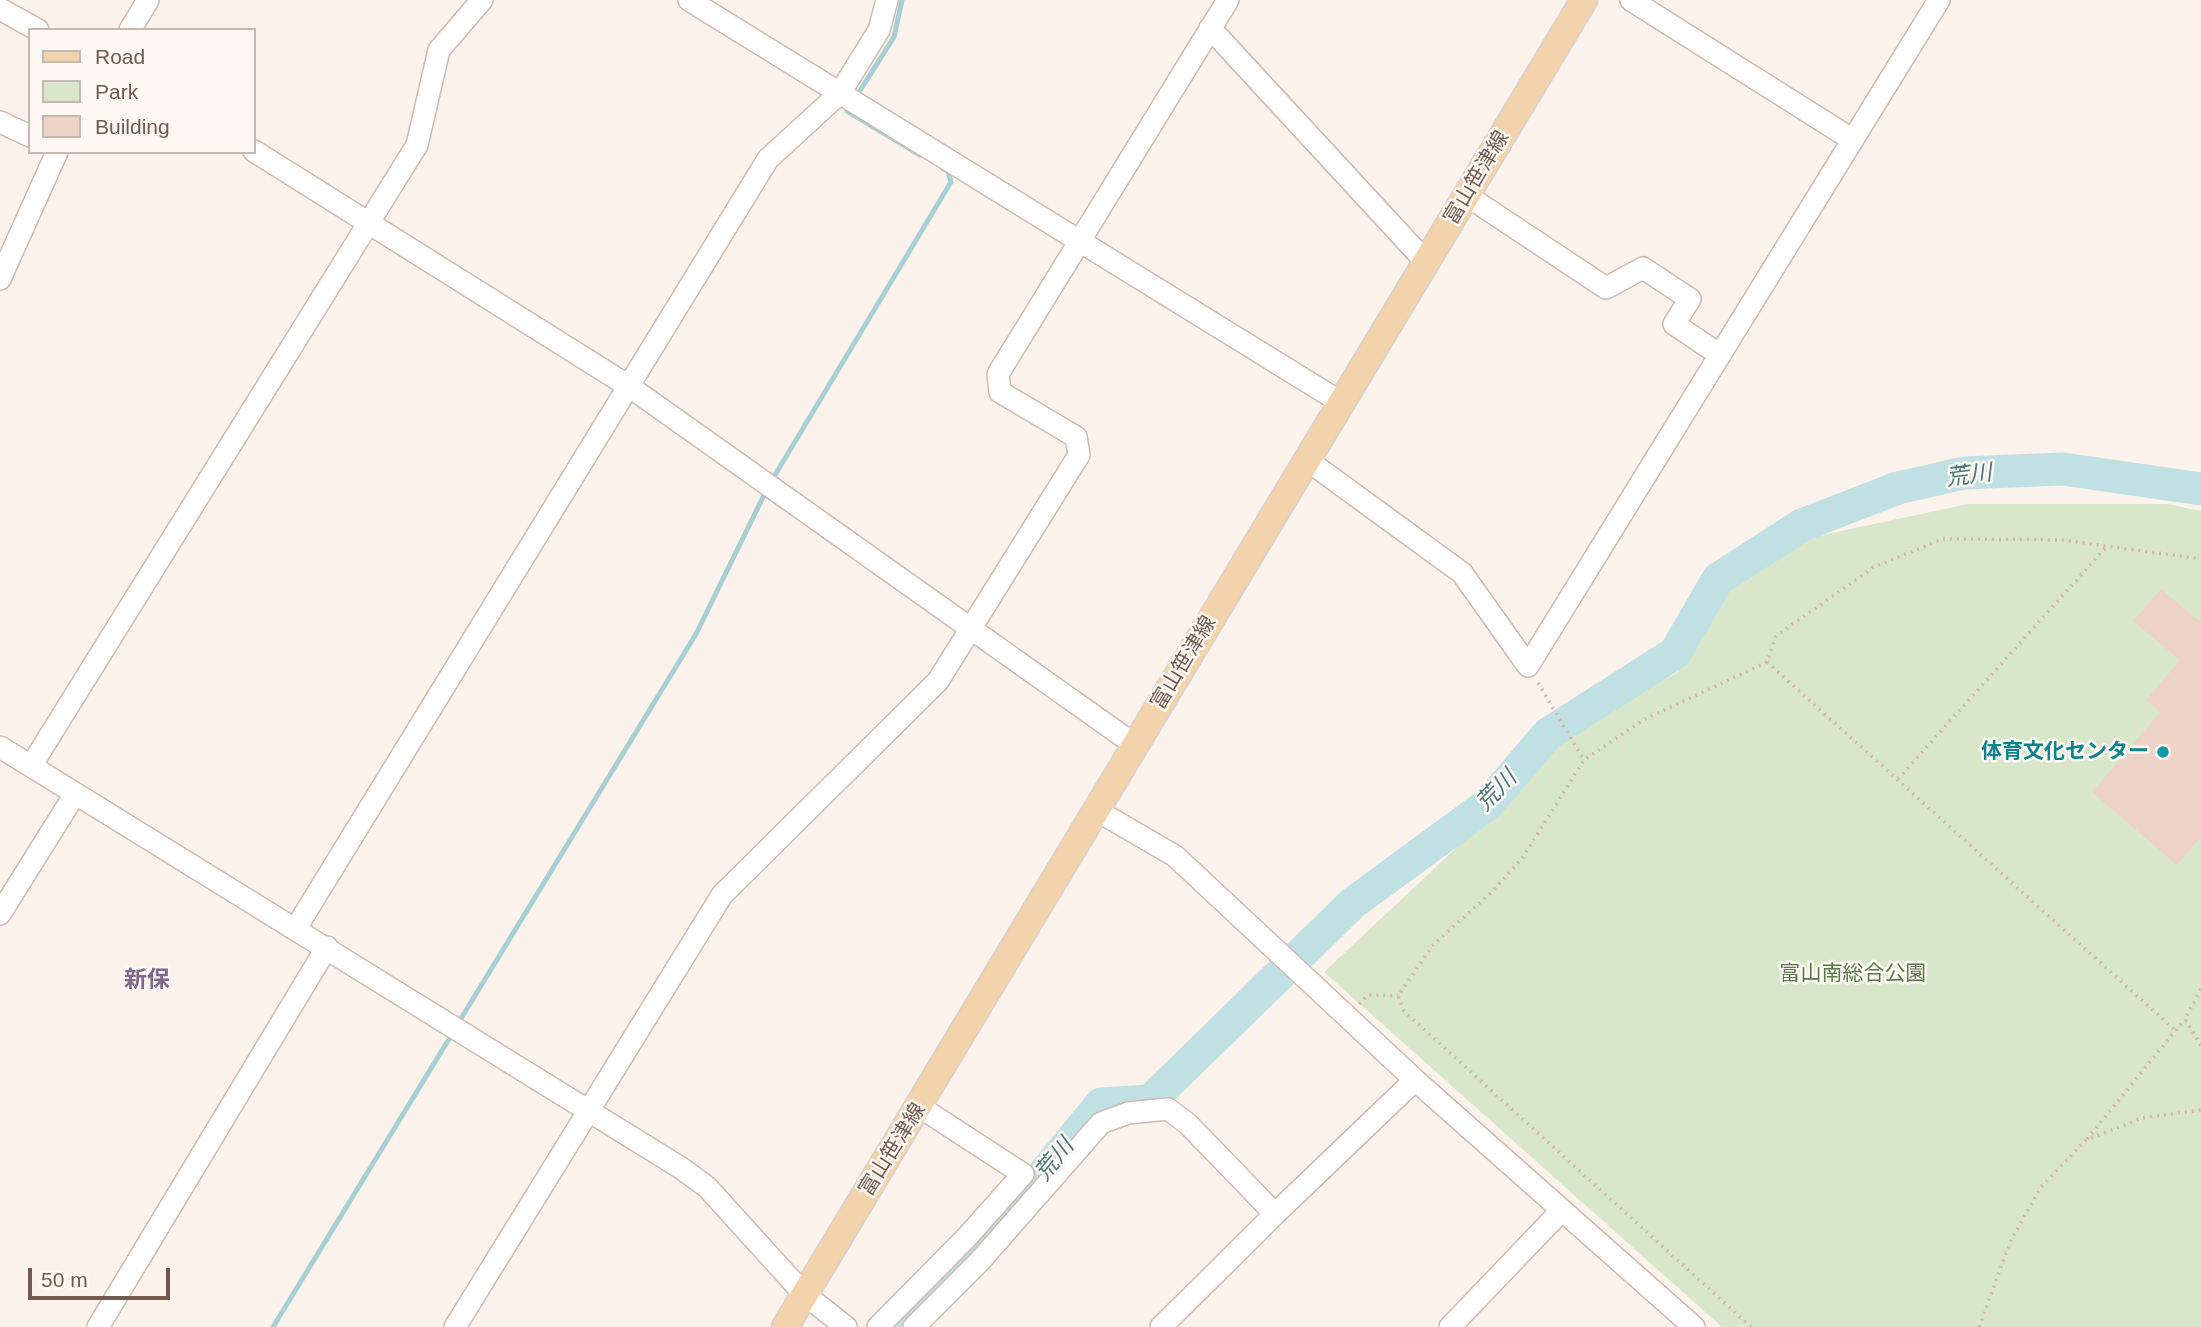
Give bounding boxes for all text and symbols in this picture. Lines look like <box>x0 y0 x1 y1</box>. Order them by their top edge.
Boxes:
legend <box>28 28 256 154</box>
text: Road <box>95 45 145 68</box>
text: Park <box>95 80 138 103</box>
text: Building <box>95 115 170 138</box>
street label: 富山笹津線 <box>1439 127 1515 229</box>
water label: 荒川 <box>1944 459 1994 493</box>
street label: 富山笹津線 <box>1146 612 1222 714</box>
place label: 体育文化センター <box>1981 739 2149 765</box>
marker: 体育文化センター <box>2155 744 2171 760</box>
water label: 荒川 <box>1471 765 1523 817</box>
park label: 富山南総合公園 <box>1780 961 1926 987</box>
district label: 新保 <box>124 967 170 995</box>
street label: 富山笹津線 <box>854 1099 932 1201</box>
water label: 荒川 <box>1030 1133 1080 1187</box>
scale bar <box>32 1254 173 1298</box>
text: 50 m <box>41 1268 88 1291</box>

